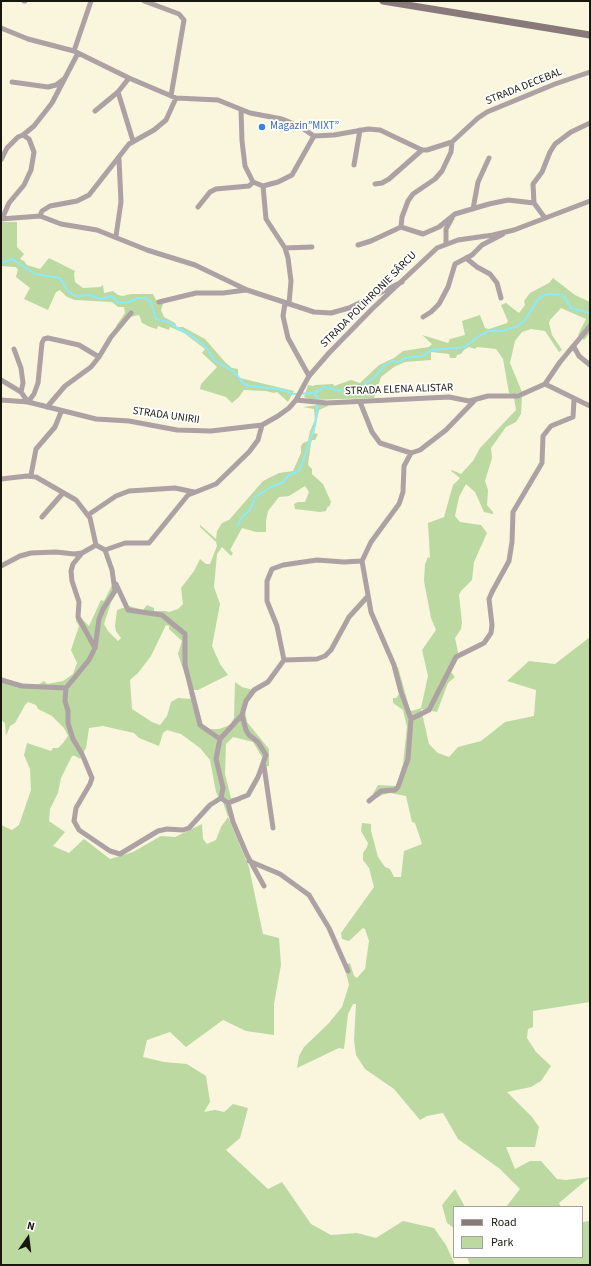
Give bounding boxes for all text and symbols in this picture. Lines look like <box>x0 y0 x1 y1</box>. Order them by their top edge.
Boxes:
street label: STRADA DECEBAL <box>484 66 564 108</box>
place label: Magazin”MIXT” <box>270 120 339 134</box>
marker: Magazin”MIXT” <box>257 122 267 132</box>
street label: STRADA POLIHRONIE SÂRCU <box>318 249 420 351</box>
street label: STRADA ELENA ALISTAR <box>345 382 453 398</box>
street label: STRADA UNIRII <box>132 405 200 427</box>
legend <box>453 1206 583 1258</box>
text: Road <box>491 1214 517 1231</box>
north arrow <box>8 1218 48 1258</box>
text: N <box>26 1218 36 1234</box>
text: Park <box>491 1234 513 1251</box>

